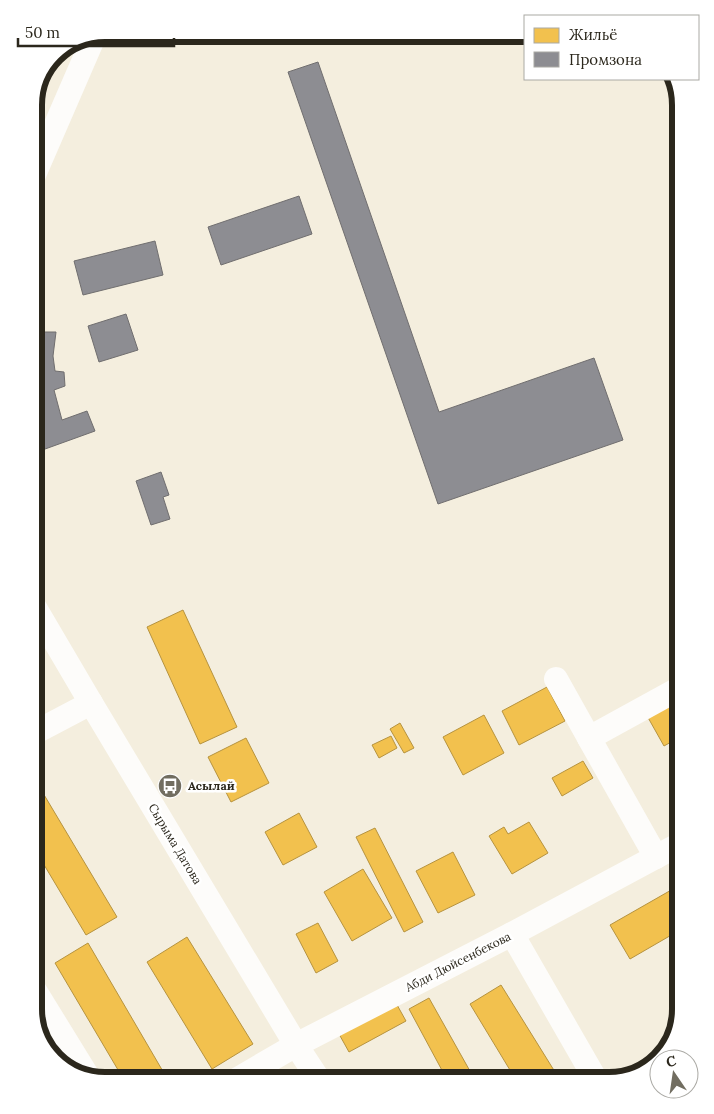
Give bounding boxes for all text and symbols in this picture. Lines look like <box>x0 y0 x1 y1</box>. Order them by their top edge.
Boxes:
scale bar <box>18 15 174 47</box>
legend <box>524 15 699 80</box>
text: 50 m <box>25 23 60 42</box>
text: Жильё <box>569 25 617 44</box>
text: Промзона <box>569 50 642 69</box>
bus stop icon: Асылай <box>157 773 183 799</box>
place label: Асылай <box>188 778 235 793</box>
street label: Сырыма Датова <box>145 801 205 887</box>
street label: Абди Дюйсенбекова <box>402 928 513 995</box>
north arrow <box>649 1049 699 1099</box>
text: С <box>664 1051 678 1071</box>

